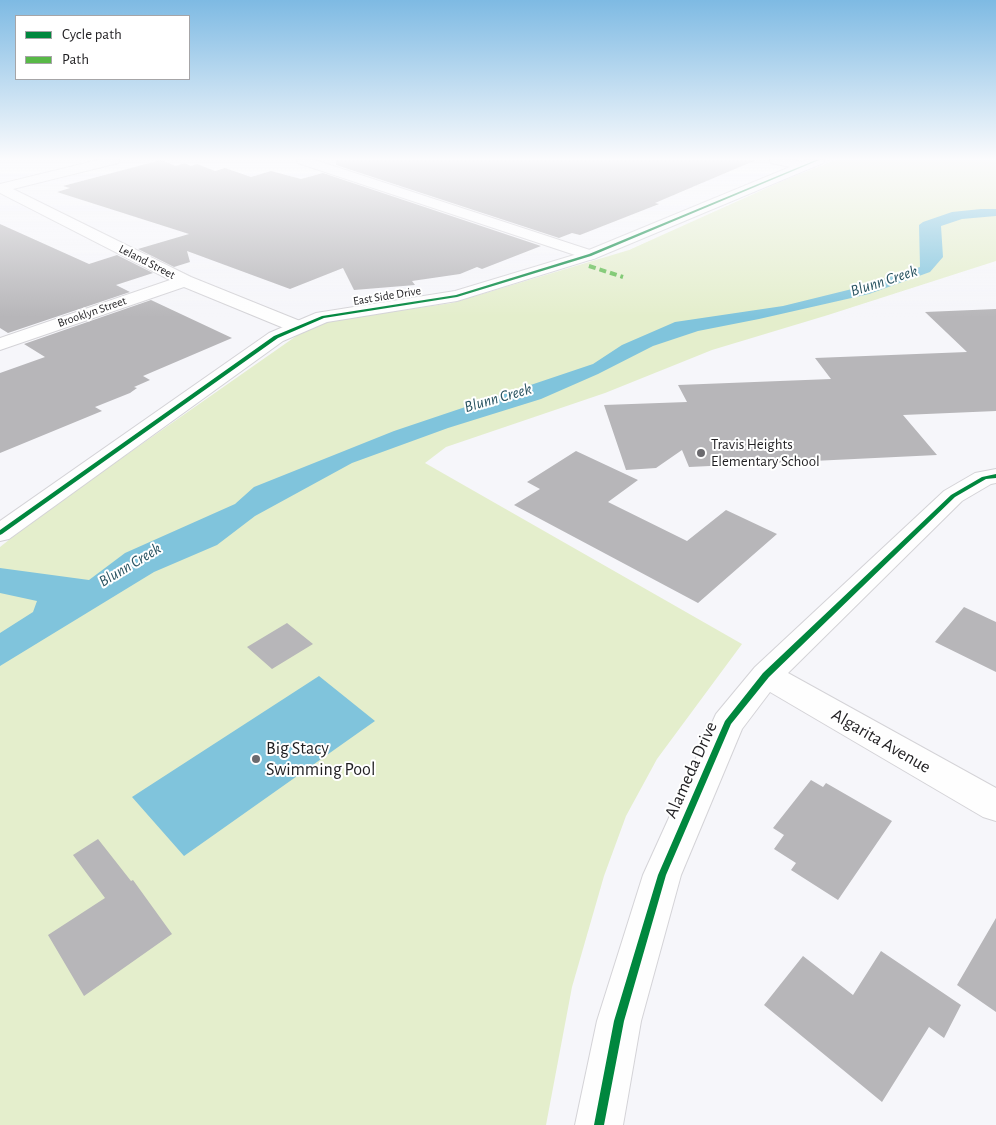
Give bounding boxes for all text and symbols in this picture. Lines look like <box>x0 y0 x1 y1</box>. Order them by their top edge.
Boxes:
legend <box>15 15 190 80</box>
text: Cycle path <box>62 27 122 42</box>
text: Path <box>62 52 89 67</box>
street label: Leland Street <box>116 242 178 282</box>
water label: Blunn Creek <box>848 261 920 301</box>
street label: East Side Drive <box>352 284 422 308</box>
street label: Brooklyn Street <box>56 293 128 331</box>
water label: Blunn Creek <box>462 379 534 417</box>
place label: Travis Heights Elementary School <box>711 435 820 470</box>
marker: Travis Heights Elementary School <box>695 447 707 459</box>
water label: Blunn Creek <box>95 539 165 591</box>
street label: Algarita Avenue <box>827 704 935 778</box>
street label: Alameda Drive <box>660 718 722 822</box>
place label: Big Stacy Swimming Pool <box>266 738 375 781</box>
marker: Big Stacy Swimming Pool <box>250 753 262 765</box>

